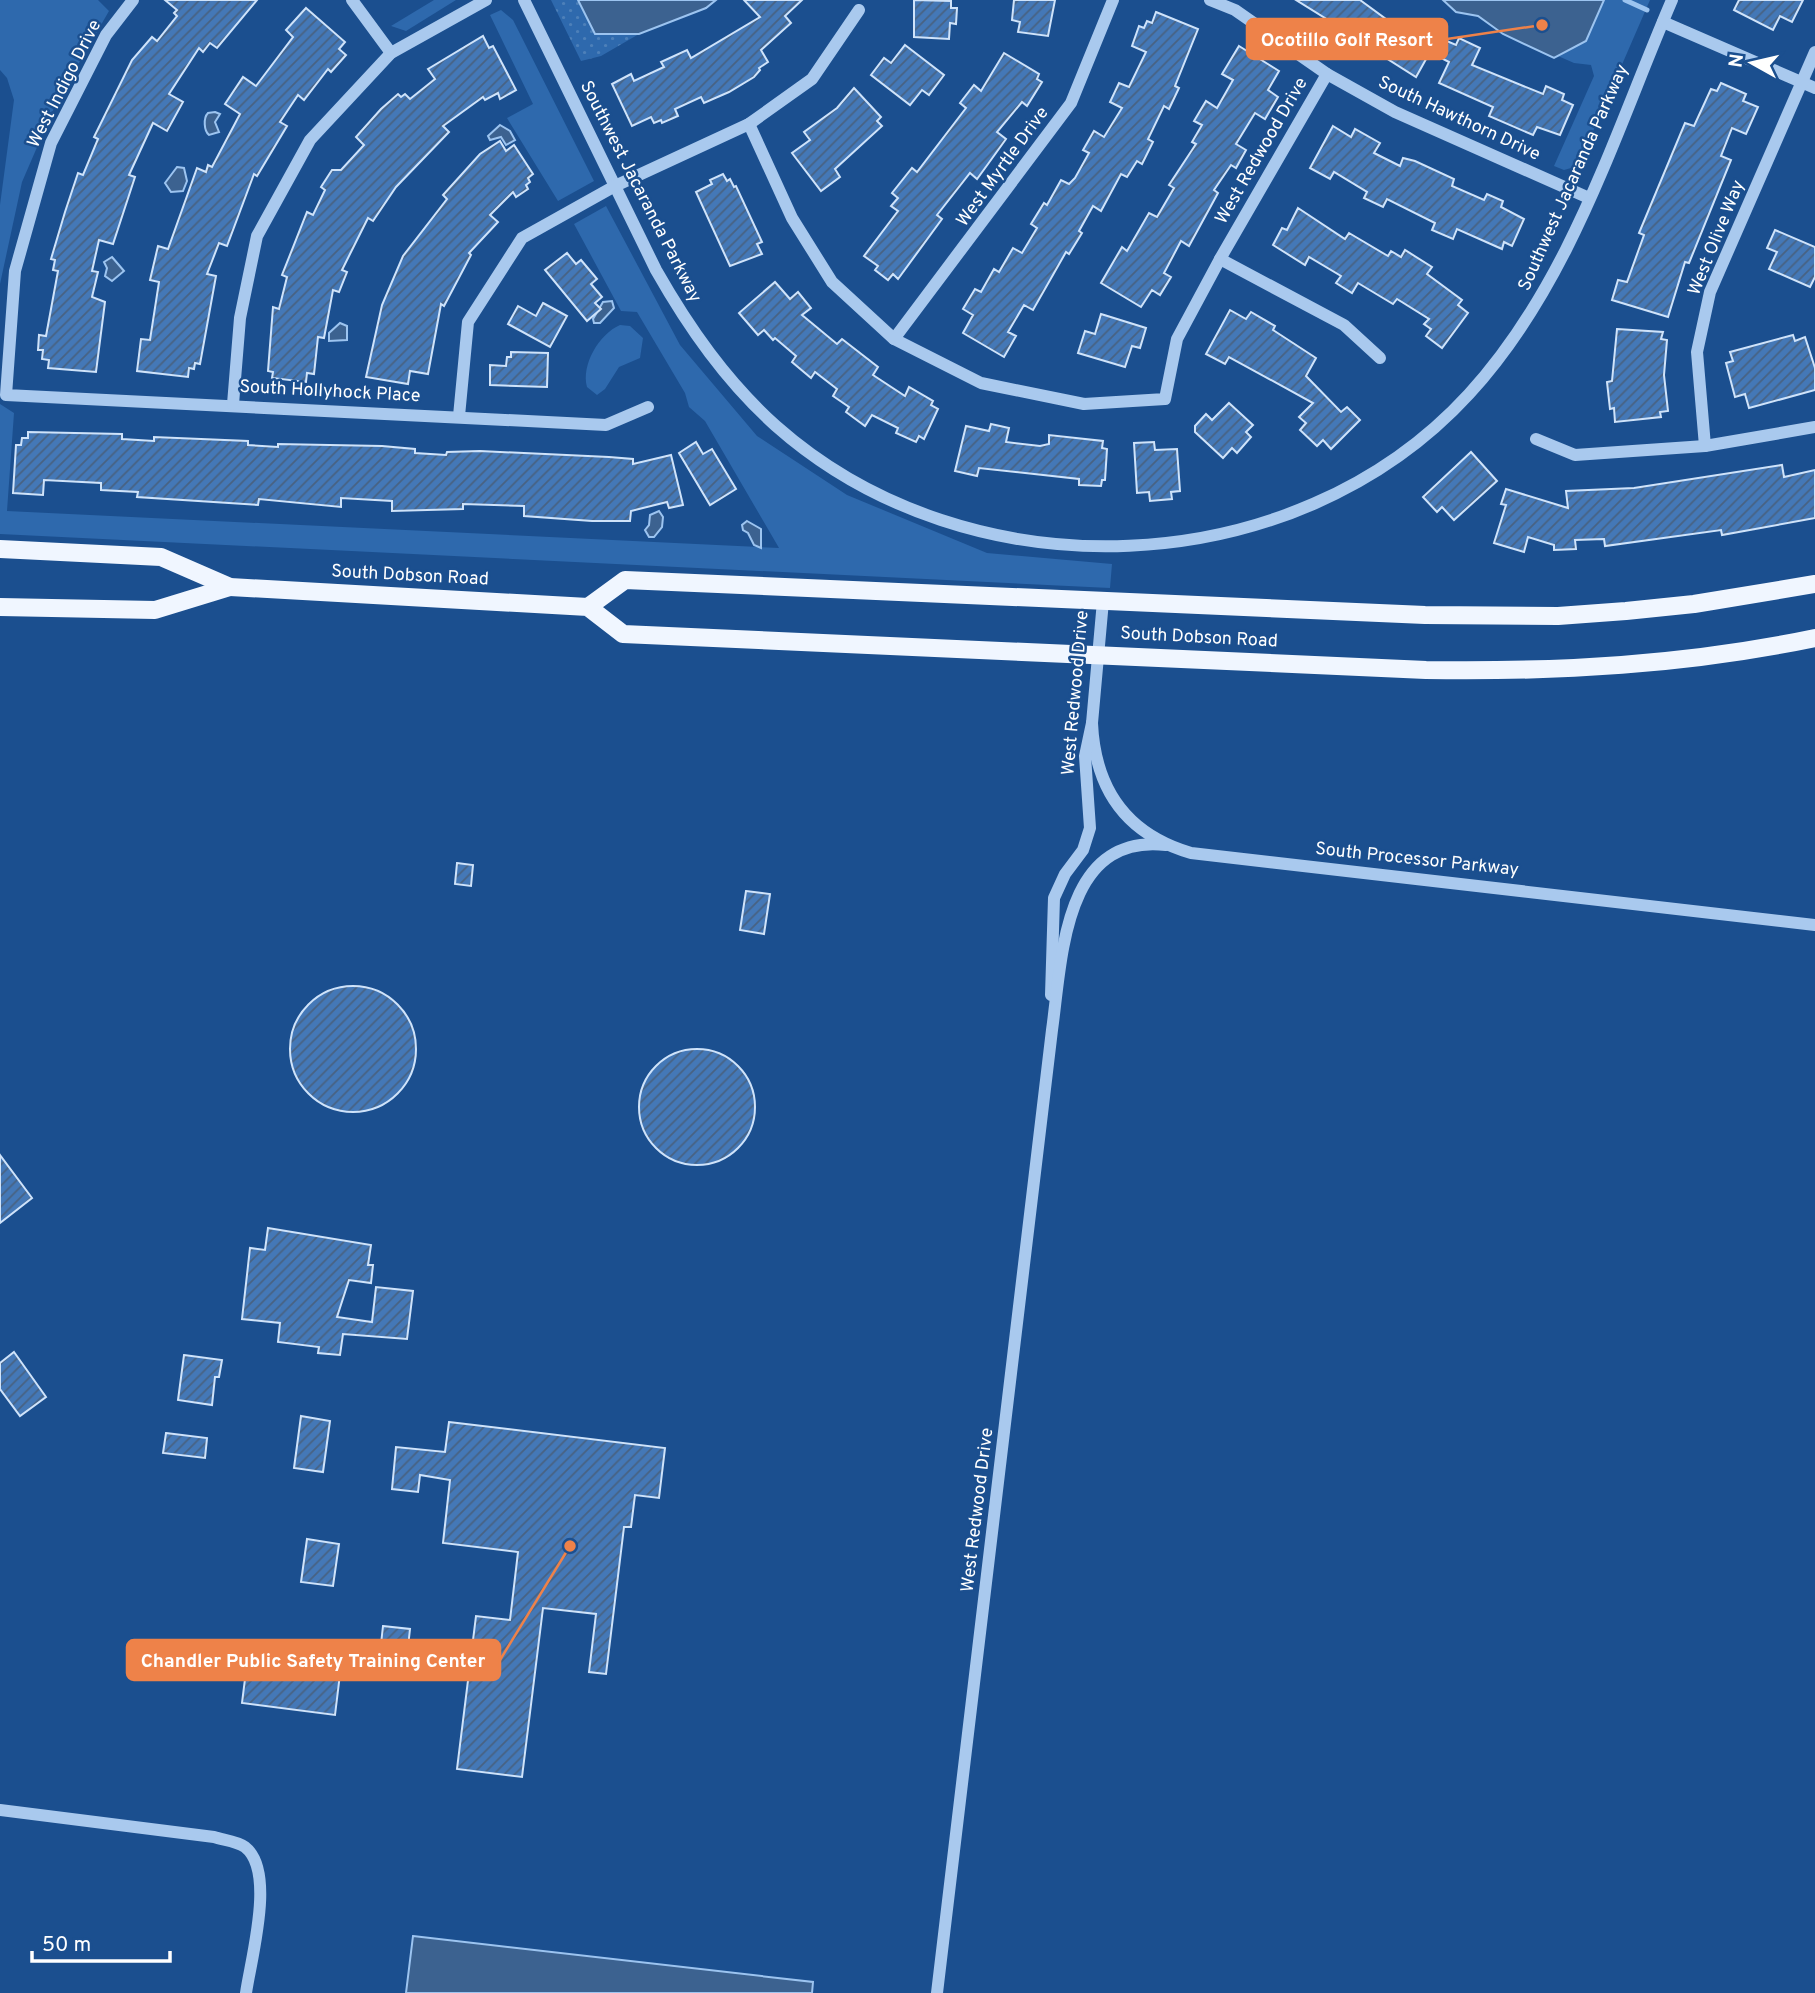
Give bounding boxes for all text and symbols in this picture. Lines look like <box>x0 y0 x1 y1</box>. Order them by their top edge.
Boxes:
street label: West Indigo Drive <box>23 16 107 152</box>
callout: Ocotillo Golf Resort <box>1247 19 1447 59</box>
north arrow <box>1717 28 1787 98</box>
text: Ocotillo Golf Resort <box>1261 29 1433 53</box>
text: N <box>1724 52 1750 69</box>
street label: Southwest Jacaranda Parkway <box>1514 61 1634 295</box>
street label: South Hawthorn Drive <box>1374 71 1544 167</box>
street label: West Redwood Drive <box>1211 74 1313 228</box>
street label: Southwest Jacaranda Parkway <box>574 77 706 307</box>
street label: West Myrtle Drive <box>952 103 1054 231</box>
street label: West Olive Way <box>1683 177 1751 299</box>
street label: South Hollyhock Place <box>239 376 421 408</box>
street label: South Dobson Road <box>331 560 489 592</box>
street label: West Redwood Drive <box>1057 610 1095 776</box>
street label: South Dobson Road <box>1120 622 1278 654</box>
street label: South Processor Parkway <box>1314 838 1520 882</box>
street label: West Redwood Drive <box>956 1426 1000 1594</box>
callout: Chandler Public Safety Training Center <box>127 1640 500 1680</box>
text: Chandler Public Safety Training Center <box>141 1650 485 1674</box>
scale bar <box>32 1920 170 1964</box>
text: 50 m <box>42 1932 91 1959</box>

